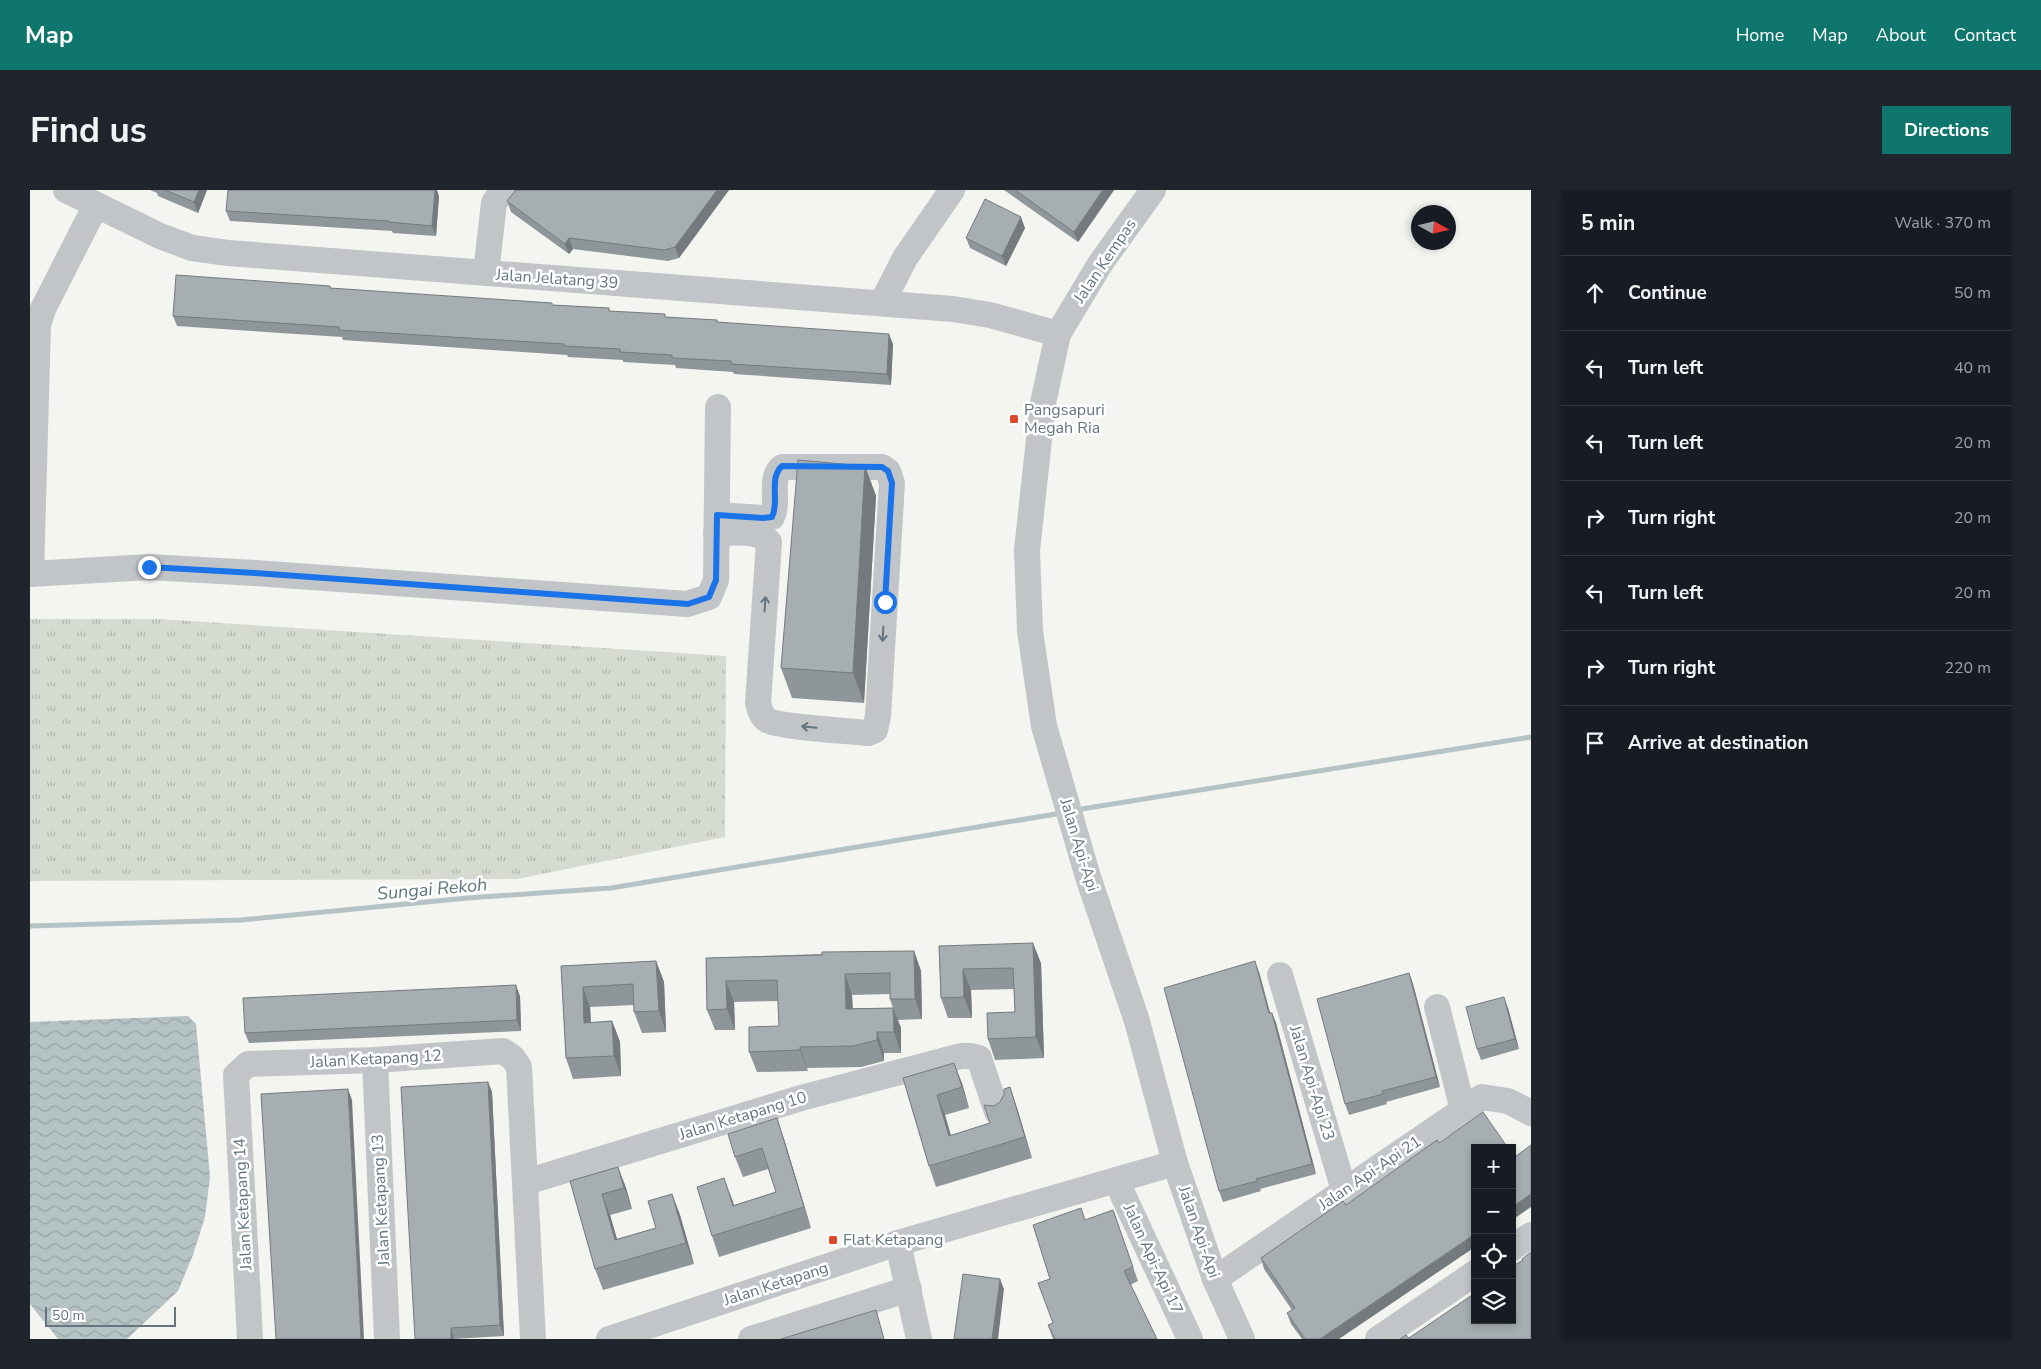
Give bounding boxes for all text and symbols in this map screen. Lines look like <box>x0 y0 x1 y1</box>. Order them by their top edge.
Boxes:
text: Map <box>25 19 73 51</box>
text: Home <box>1736 23 1784 47</box>
text: Map <box>1812 23 1848 47</box>
text: About <box>1876 23 1926 47</box>
text: Contact <box>1954 23 2016 47</box>
button: Directions <box>1882 106 2011 154</box>
text: Find us <box>30 107 147 154</box>
north arrow <box>1411 205 1456 250</box>
text: 5 min <box>1581 209 1635 237</box>
text: Walk · 370 m <box>1895 212 1991 234</box>
street label: Jalan Kempas <box>1068 214 1141 308</box>
street label: Jalan Jelatang 39 <box>494 264 619 294</box>
icon: ahead <box>1581 279 1609 307</box>
text: Continue <box>1628 280 1707 306</box>
text: 50 m <box>1954 282 1991 304</box>
icon: left <box>1581 354 1609 382</box>
text: Turn left <box>1628 355 1703 381</box>
text: 40 m <box>1954 357 1991 379</box>
place label: Pangsapuri Megah Ria <box>1024 399 1105 439</box>
marker: Pangsapuri Megah Ria <box>1008 413 1020 425</box>
icon: left <box>1581 429 1609 457</box>
text: Turn left <box>1628 430 1703 456</box>
text: 20 m <box>1954 432 1991 454</box>
icon: right <box>1581 504 1609 532</box>
text: Turn right <box>1628 505 1715 531</box>
text: 20 m <box>1954 507 1991 529</box>
route end <box>138 556 161 579</box>
icon: left <box>1581 579 1609 607</box>
text: Turn left <box>1628 580 1703 606</box>
text: 20 m <box>1954 582 1991 604</box>
route start <box>874 591 897 614</box>
one-way arrow <box>761 596 770 612</box>
one-way arrow <box>879 626 888 642</box>
icon: right <box>1581 654 1609 682</box>
text: Turn right <box>1628 655 1715 681</box>
text: 220 m <box>1944 657 1991 679</box>
one-way arrow <box>802 722 818 732</box>
icon: arrive <box>1581 729 1609 757</box>
text: Arrive at destination <box>1628 730 1809 756</box>
street label: Jalan Api-Api <box>1054 795 1104 894</box>
water label: Sungai Rekoh <box>376 872 488 906</box>
street label: Jalan Api-Api 23 <box>1284 1022 1340 1143</box>
street label: Jalan Ketapang 12 <box>308 1045 443 1073</box>
street label: Jalan Ketapang 10 <box>676 1086 809 1146</box>
street label: Jalan Api-Api 21 <box>1314 1131 1426 1216</box>
street label: Jalan Ketapang 13 <box>367 1133 395 1268</box>
street label: Jalan Ketapang 14 <box>229 1137 257 1272</box>
map controls <box>1471 1144 1516 1324</box>
button: + <box>1471 1144 1516 1189</box>
street label: Jalan Api-Api <box>1173 1182 1225 1281</box>
button: − <box>1471 1189 1516 1234</box>
street label: Jalan Api-Api 17 <box>1117 1199 1188 1318</box>
place label: Flat Ketapang <box>843 1229 943 1251</box>
marker: Flat Ketapang <box>827 1234 839 1246</box>
button: locate <box>1471 1234 1516 1279</box>
street label: Jalan Ketapang <box>720 1257 831 1312</box>
button: layers <box>1471 1279 1516 1324</box>
scale bar <box>45 1304 176 1327</box>
text: 50 m <box>52 1306 84 1325</box>

